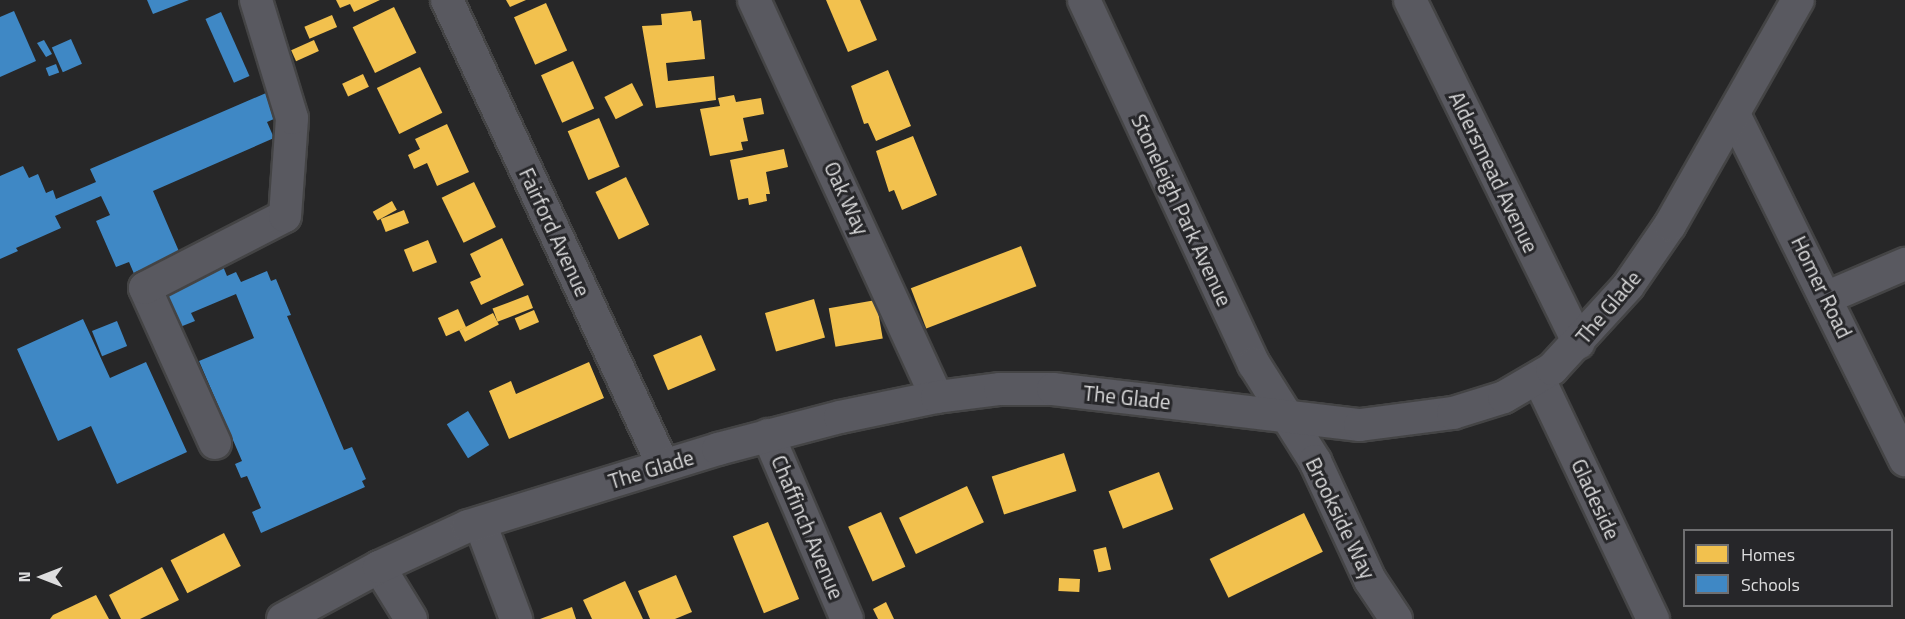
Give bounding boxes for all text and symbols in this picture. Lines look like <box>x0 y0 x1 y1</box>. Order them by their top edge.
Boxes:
street label: Aldersmead Avenue <box>1444 87 1544 257</box>
street label: Stoneleigh Park Avenue <box>1126 110 1238 310</box>
street label: Oak Way <box>819 157 875 239</box>
street label: Fairford Avenue <box>514 164 596 300</box>
street label: Homer Road <box>1786 232 1858 342</box>
street label: The Glade <box>1570 265 1646 349</box>
street label: The Glade <box>1082 380 1172 414</box>
street label: The Glade <box>605 444 697 494</box>
street label: Chaffinch Avenue <box>766 451 850 603</box>
street label: Brookside Way <box>1301 453 1381 583</box>
street label: Gladeside <box>1566 455 1626 543</box>
legend <box>1683 529 1893 607</box>
text: Homes <box>1741 541 1795 568</box>
north arrow <box>12 547 72 607</box>
text: N <box>12 571 36 583</box>
text: Schools <box>1741 571 1800 598</box>

